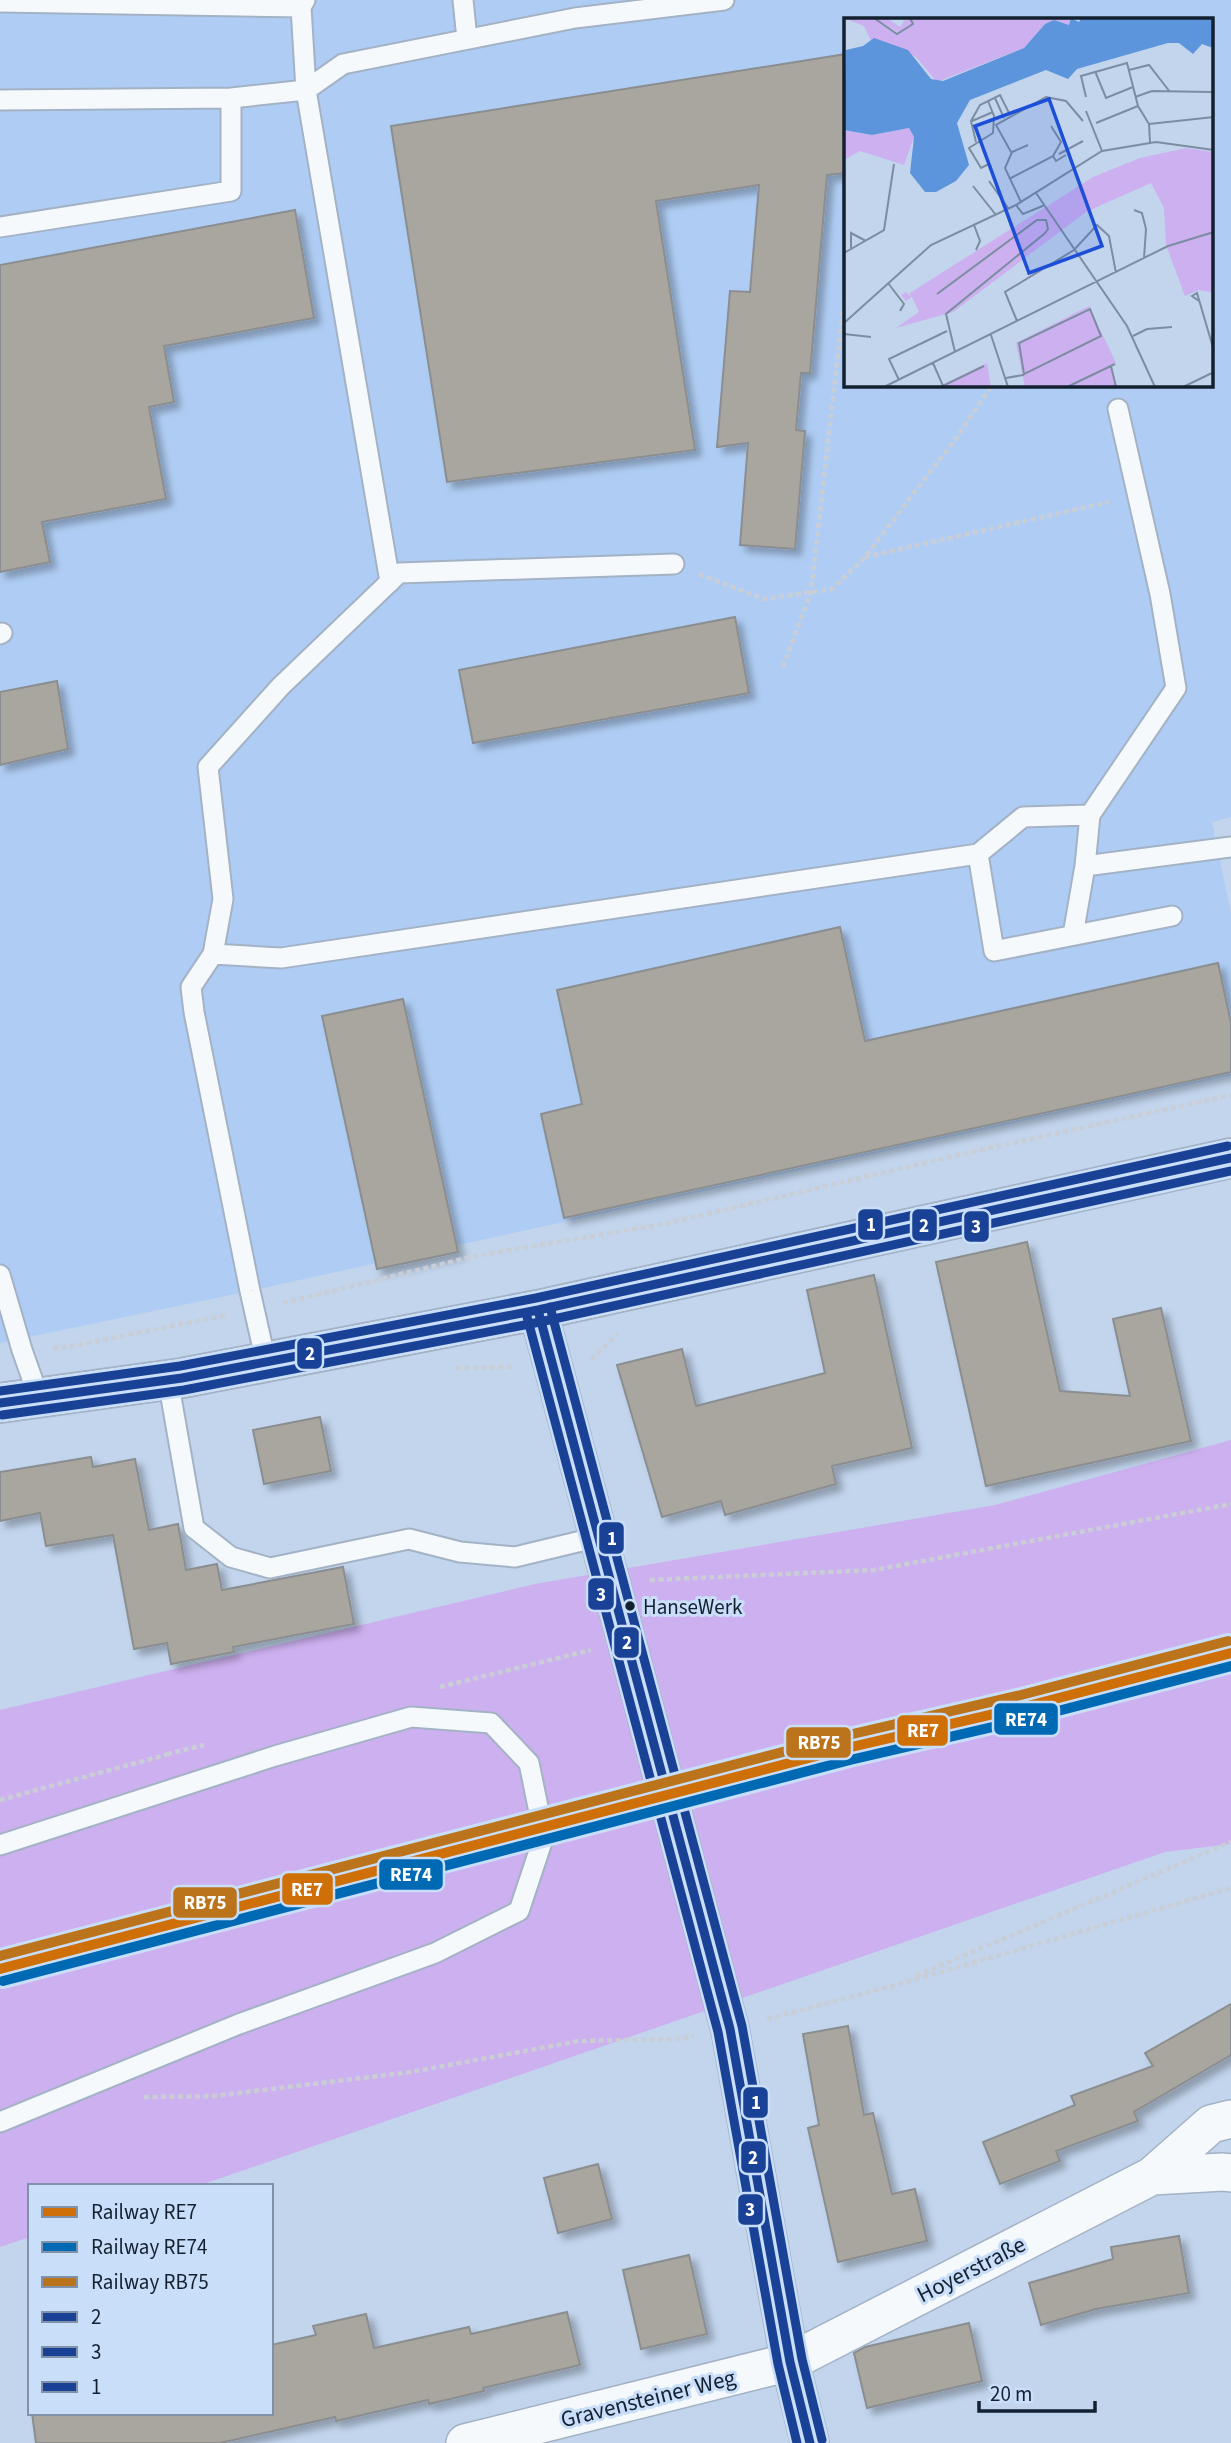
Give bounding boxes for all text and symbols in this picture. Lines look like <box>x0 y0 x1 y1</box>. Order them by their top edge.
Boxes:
inset map <box>844 18 1214 387</box>
line badge: 1 <box>857 1208 884 1241</box>
line badge: 2 <box>911 1208 938 1242</box>
line badge: 3 <box>963 1210 990 1243</box>
text: 1 <box>866 1212 876 1239</box>
text: 2 <box>919 1213 929 1240</box>
text: 3 <box>971 1214 981 1241</box>
line badge: 2 <box>296 1337 323 1370</box>
text: 2 <box>305 1341 315 1368</box>
line badge: 1 <box>598 1521 625 1555</box>
text: 1 <box>607 1526 617 1553</box>
line badge: 3 <box>587 1577 615 1611</box>
text: 3 <box>596 1582 606 1609</box>
place label: HanseWerk <box>643 1592 743 1622</box>
marker: HanseWerk <box>623 1599 637 1613</box>
line badge: 2 <box>613 1626 640 1659</box>
text: 2 <box>622 1630 632 1657</box>
line badge: RE74 <box>993 1702 1059 1736</box>
text: RE74 <box>1005 1707 1047 1734</box>
line badge: RE7 <box>896 1714 949 1747</box>
text: RE7 <box>907 1718 939 1745</box>
line badge: RB75 <box>785 1726 852 1759</box>
text: RB75 <box>797 1730 841 1757</box>
line badge: RE74 <box>378 1858 444 1891</box>
text: RE74 <box>390 1862 432 1889</box>
line badge: RE7 <box>281 1872 334 1906</box>
text: RE7 <box>291 1877 323 1904</box>
line badge: RB75 <box>172 1886 238 1919</box>
text: RB75 <box>183 1890 227 1917</box>
line badge: 1 <box>742 2086 769 2119</box>
text: 1 <box>751 2090 761 2117</box>
line badge: 2 <box>740 2140 767 2174</box>
text: 2 <box>748 2145 758 2172</box>
legend <box>28 2184 273 2415</box>
line badge: 3 <box>737 2193 764 2226</box>
text: Railway RE7 <box>91 2197 197 2227</box>
text: 3 <box>745 2197 755 2224</box>
street label: Hoyerstraße <box>911 2228 1031 2311</box>
text: Railway RE74 <box>91 2232 207 2262</box>
text: Railway RB75 <box>91 2267 209 2297</box>
text: 2 <box>91 2302 101 2332</box>
text: 3 <box>91 2337 101 2367</box>
street label: Gravensteiner Weg <box>557 2361 739 2436</box>
scale bar <box>979 2370 1094 2414</box>
text: 1 <box>91 2372 101 2402</box>
text: 20 m <box>990 2379 1032 2409</box>

